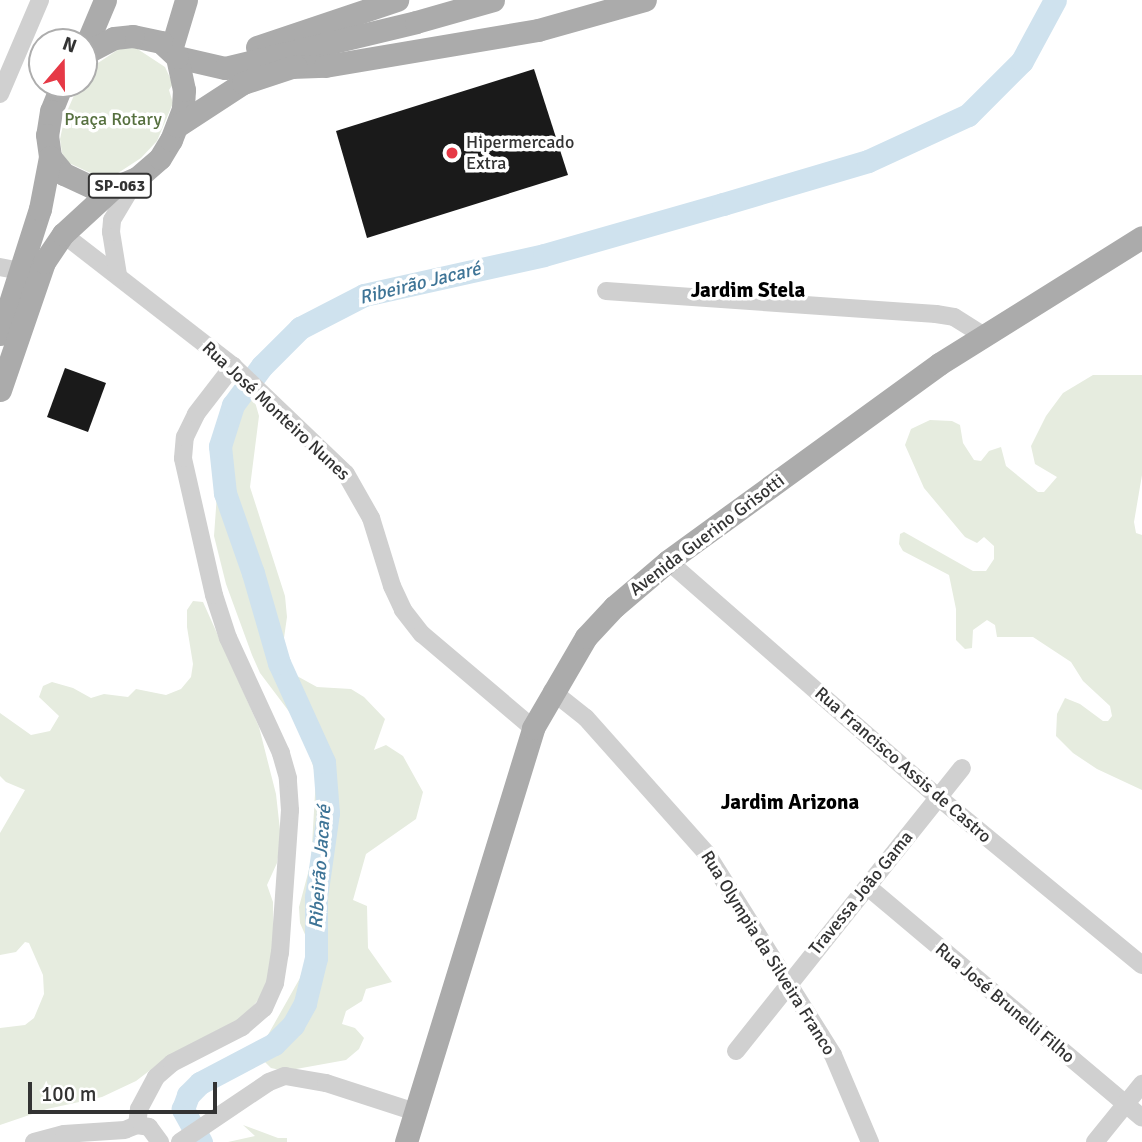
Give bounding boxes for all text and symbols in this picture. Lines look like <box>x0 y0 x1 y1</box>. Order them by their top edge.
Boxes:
north arrow <box>28 28 98 98</box>
text: N <box>59 32 80 59</box>
park label: Praça Rotary <box>64 108 162 130</box>
place label: Hipermercado Extra <box>466 132 574 174</box>
marker: Hipermercado Extra <box>444 145 460 161</box>
road number: SP-063 <box>87 174 153 198</box>
water label: Ribeirão Jacaré <box>357 258 483 310</box>
district label: Jardim Stela <box>691 277 805 303</box>
street label: Rua José Monteiro Nunes <box>198 337 354 485</box>
street label: Avenida Guerino Grisotti <box>625 470 789 600</box>
street label: Rua Francisco Assis de Castro <box>810 683 996 847</box>
district label: Jardim Arizona <box>721 789 859 815</box>
water label: Ribeirão Jacaré <box>305 804 337 930</box>
street label: Travessa João Gama <box>804 827 918 959</box>
street label: Rua Olympia da Silveira Franco <box>696 847 840 1059</box>
street label: Rua José Brunelli Filho <box>931 938 1079 1068</box>
scale bar <box>32 1068 220 1112</box>
text: 100 m <box>41 1081 96 1107</box>

